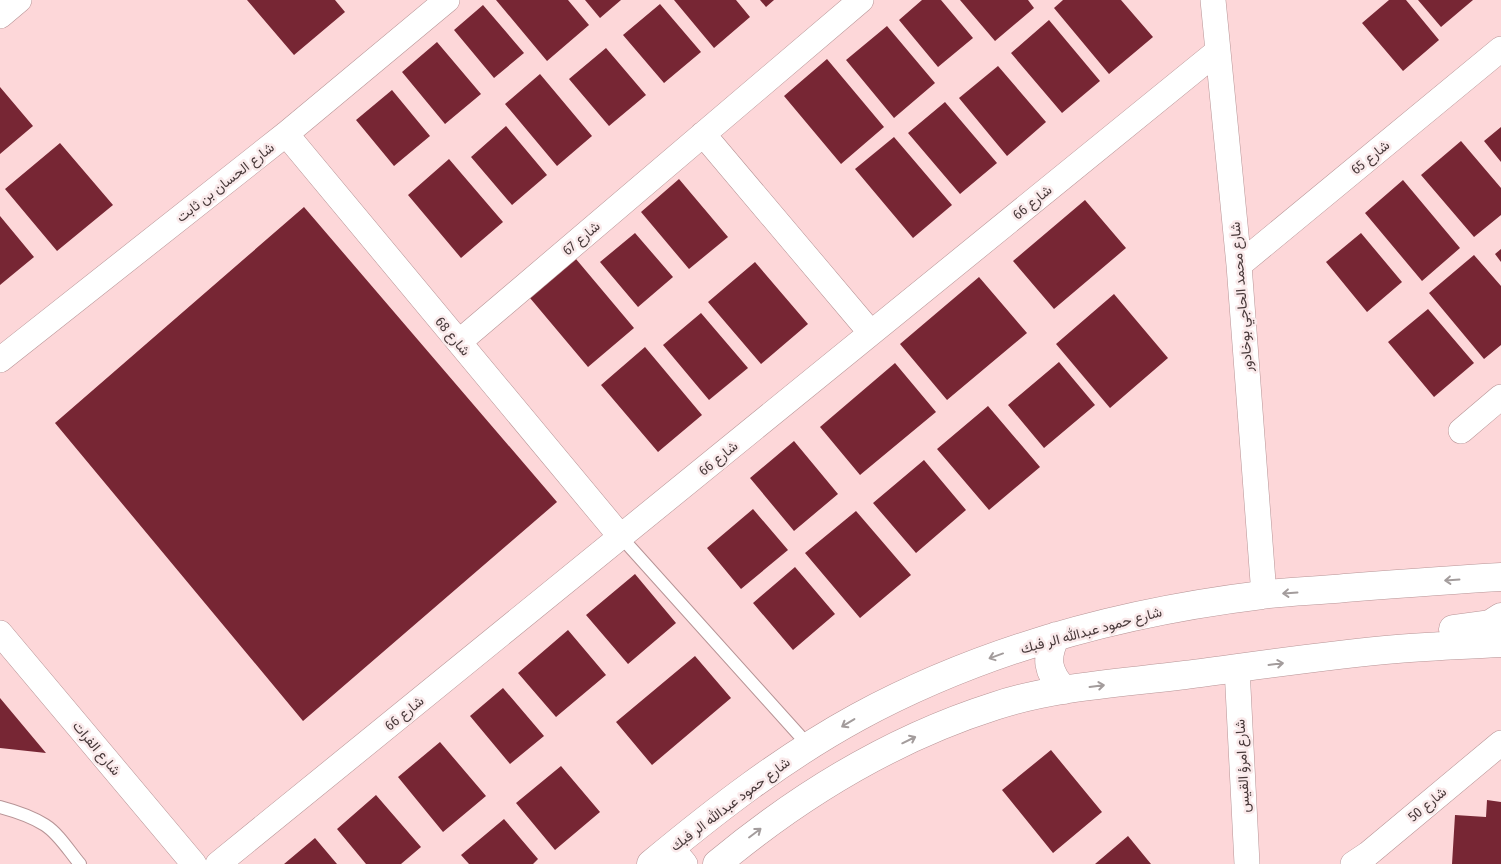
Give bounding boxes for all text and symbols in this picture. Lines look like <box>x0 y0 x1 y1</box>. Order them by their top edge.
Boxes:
street label: شارع 65 <box>1348 137 1394 180</box>
street label: شارع الحسان بن ثابت <box>173 139 279 227</box>
street label: شارع 66 <box>1009 182 1057 225</box>
street label: شارع 67 <box>559 218 605 261</box>
street label: شارع محمد الحاجي بوخادور <box>1226 221 1260 374</box>
street label: شارع 68 <box>430 313 474 360</box>
street label: شارع 66 <box>695 438 743 481</box>
one-way arrow <box>1445 576 1461 585</box>
one-way arrow <box>1283 588 1299 597</box>
street label: شارع حمود عبدالله الر فبك <box>1019 603 1164 659</box>
one-way arrow <box>988 652 1004 661</box>
one-way arrow <box>1268 659 1284 669</box>
one-way arrow <box>1089 680 1105 690</box>
street label: شارع 66 <box>381 693 429 736</box>
street label: شارع الفرات <box>67 718 124 780</box>
one-way arrow <box>841 719 855 729</box>
street label: شارع امرؤ القيس <box>1232 719 1255 813</box>
one-way arrow <box>901 735 916 745</box>
street label: شارع حمود عبدالله الر فبك <box>667 754 795 857</box>
street label: شارع 50 <box>1405 783 1451 827</box>
one-way arrow <box>748 828 762 838</box>

